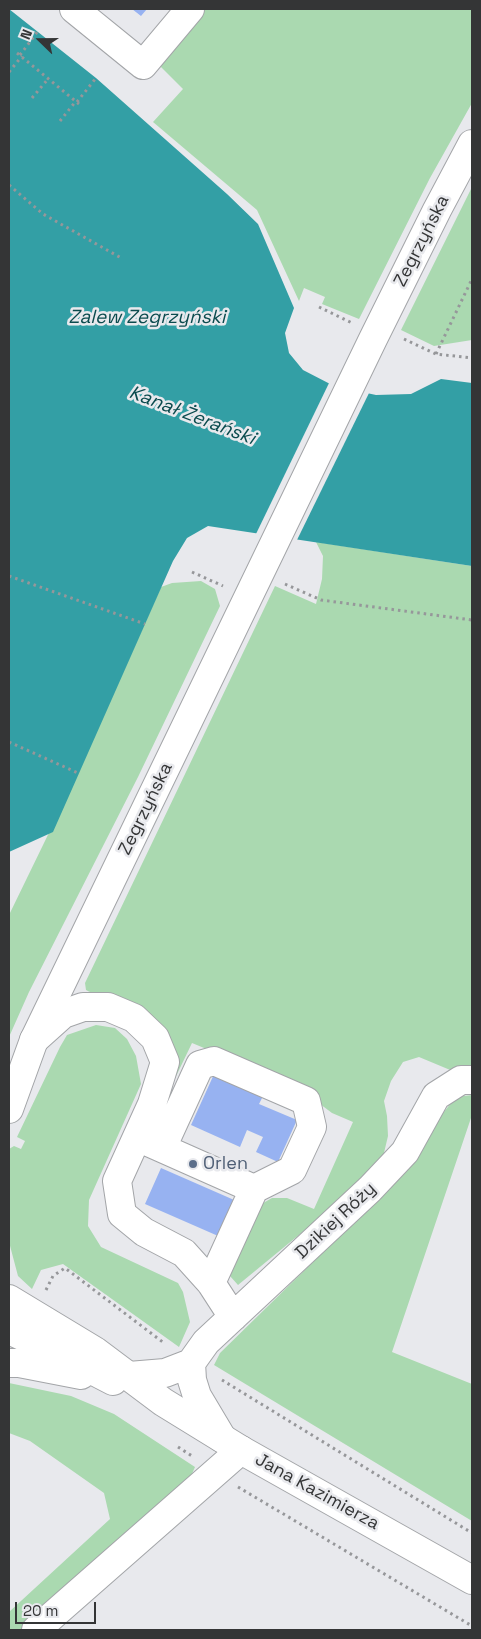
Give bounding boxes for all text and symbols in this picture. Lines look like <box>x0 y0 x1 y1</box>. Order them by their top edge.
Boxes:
north arrow <box>15 15 65 65</box>
text: N <box>16 27 36 42</box>
street label: Zegrzyńska <box>390 192 454 290</box>
water label: Zalew Zegrzyński <box>68 307 226 329</box>
water label: Kanał Żerański <box>126 382 258 450</box>
street label: Zegrzyńska <box>114 759 178 859</box>
place label: Orlen <box>203 1153 248 1175</box>
marker: Orlen <box>187 1158 199 1170</box>
street label: Dzikiej Róży <box>291 1178 381 1264</box>
street label: Jana Kazimierza <box>251 1449 383 1535</box>
scale bar <box>18 1592 99 1624</box>
text: 20 m <box>23 1601 58 1620</box>

